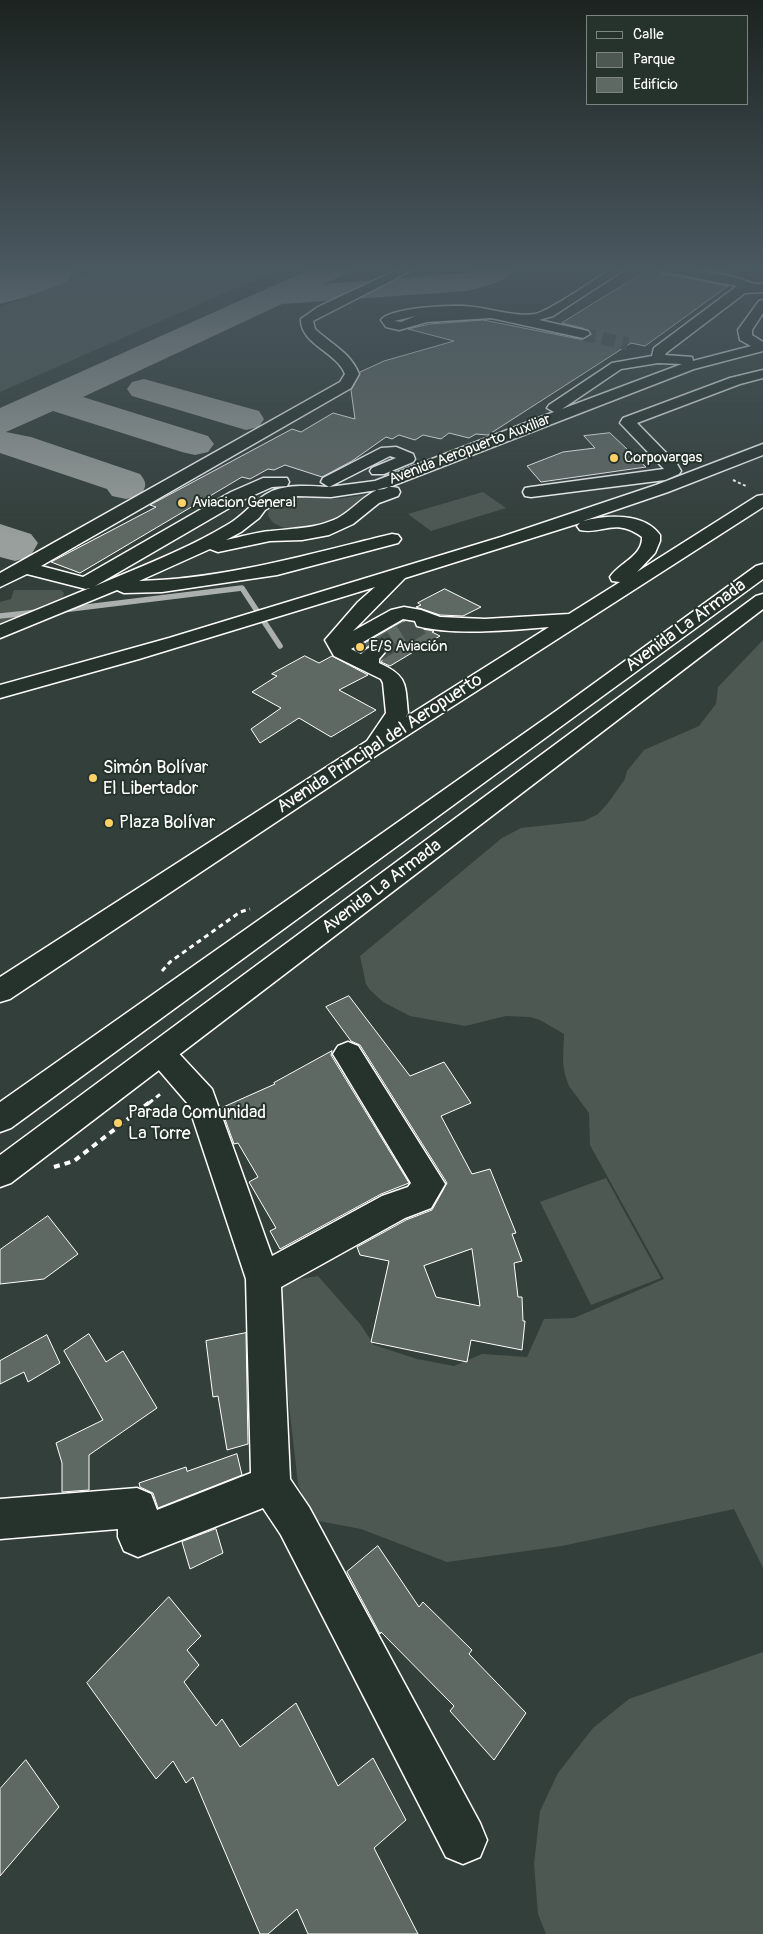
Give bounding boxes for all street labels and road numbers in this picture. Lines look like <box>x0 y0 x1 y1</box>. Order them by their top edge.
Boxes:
street label: Avenida Aeropuerto Auxiliar <box>387 411 553 489</box>
street label: Avenida La Armada <box>621 575 751 677</box>
street label: Avenida Principal del Aeropuerto <box>273 669 487 819</box>
street label: Avenida La Armada <box>318 835 446 939</box>

